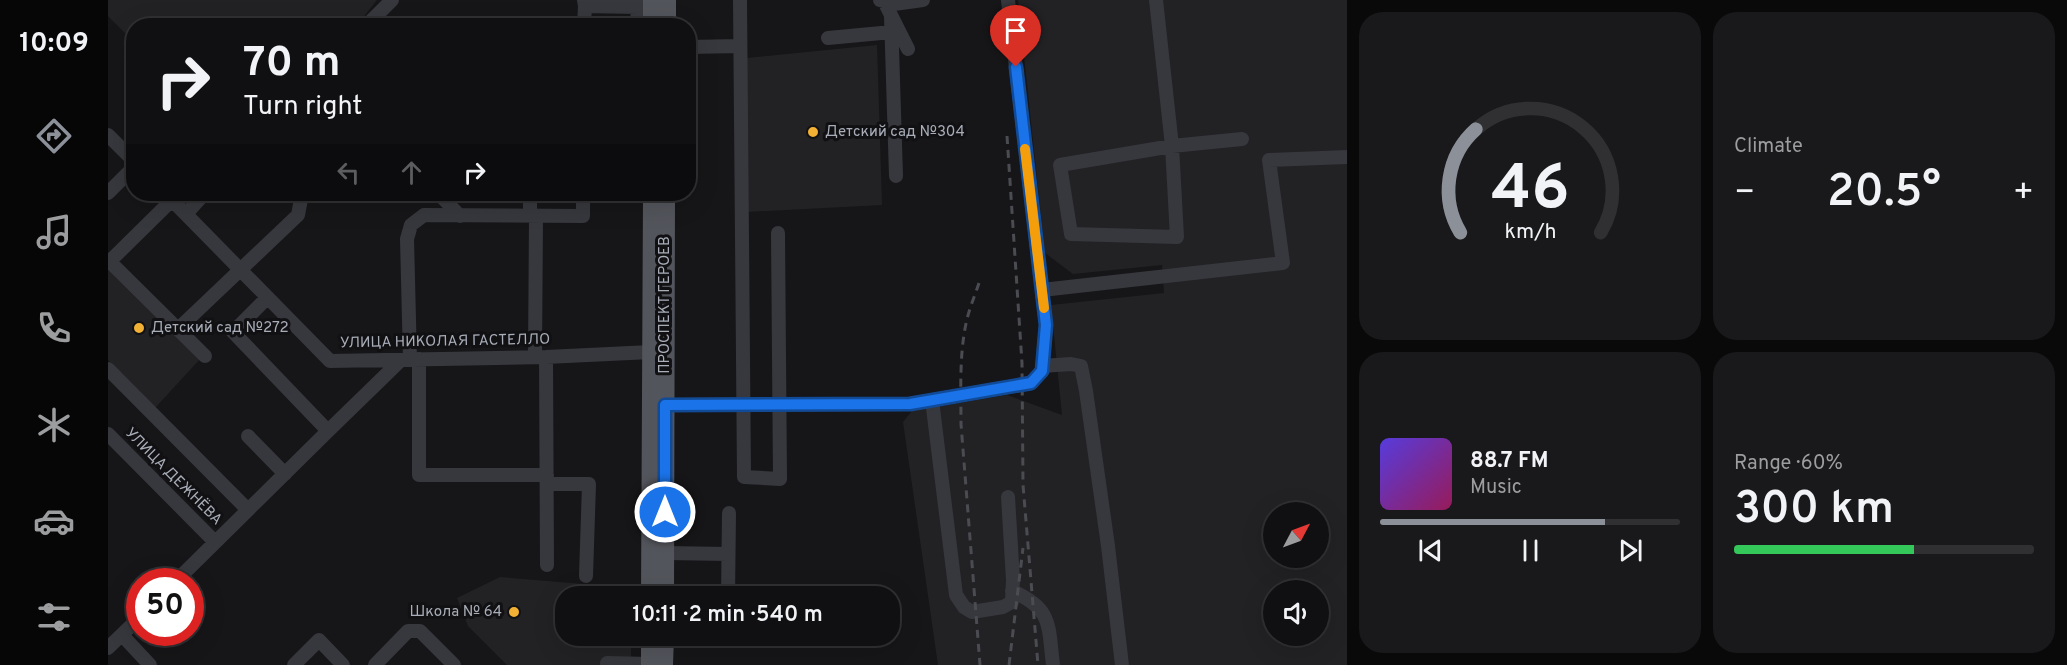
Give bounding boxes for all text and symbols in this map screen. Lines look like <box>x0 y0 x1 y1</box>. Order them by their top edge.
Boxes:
pin <box>990 5 1041 67</box>
icon: arrive <box>999 14 1032 47</box>
text: 10:09 <box>19 27 89 61</box>
text: 70 m <box>243 38 341 91</box>
icon: right <box>144 42 222 120</box>
text: Turn right <box>243 90 362 124</box>
icon: directions <box>33 115 75 157</box>
place label: Детский сад №304 <box>825 123 965 142</box>
marker: Детский сад №304 <box>806 125 820 139</box>
text: Climate <box>1734 134 1803 160</box>
text: 46 <box>1491 152 1569 231</box>
icon: left <box>332 156 365 189</box>
icon: ahead <box>395 156 428 189</box>
icon: right <box>458 156 491 189</box>
text: 20.5° <box>1827 165 1941 222</box>
text: − <box>1734 173 1755 215</box>
text: + <box>2013 173 2034 215</box>
icon: music <box>33 211 75 253</box>
text: km/h <box>1504 219 1556 246</box>
street label: ПРОСПЕКТ ГЕРОЕВ <box>656 236 675 374</box>
icon: phone <box>33 307 75 349</box>
place label: Детский сад №272 <box>151 319 289 338</box>
marker: Детский сад №272 <box>132 321 146 335</box>
street label: УЛИЦА НИКОЛАЯ ГАСТЕЛЛО <box>340 331 550 353</box>
icon: climate <box>33 404 75 446</box>
street label: УЛИЦА ДЕЖНЁВА <box>120 424 226 530</box>
text: 88.7 FM <box>1470 448 1548 475</box>
text: Range · 60% <box>1734 451 1843 477</box>
text: Music <box>1470 475 1522 501</box>
position arrow <box>633 480 697 544</box>
text: 300 km <box>1734 482 1894 539</box>
icon: car <box>33 500 75 542</box>
north arrow <box>1263 502 1329 568</box>
map controls <box>1263 502 1329 646</box>
icon: previous <box>1414 534 1447 567</box>
icon: pause <box>1514 534 1547 567</box>
icon: next <box>1614 534 1647 567</box>
speed limit sign: 50 <box>126 568 204 646</box>
button: sound <box>1263 580 1329 646</box>
icon: filters <box>33 596 75 638</box>
text: 10:11 · 2 min · 540 m <box>632 602 823 629</box>
place label: Школа № 64 <box>410 603 502 622</box>
marker: Школа № 64 <box>507 605 521 619</box>

